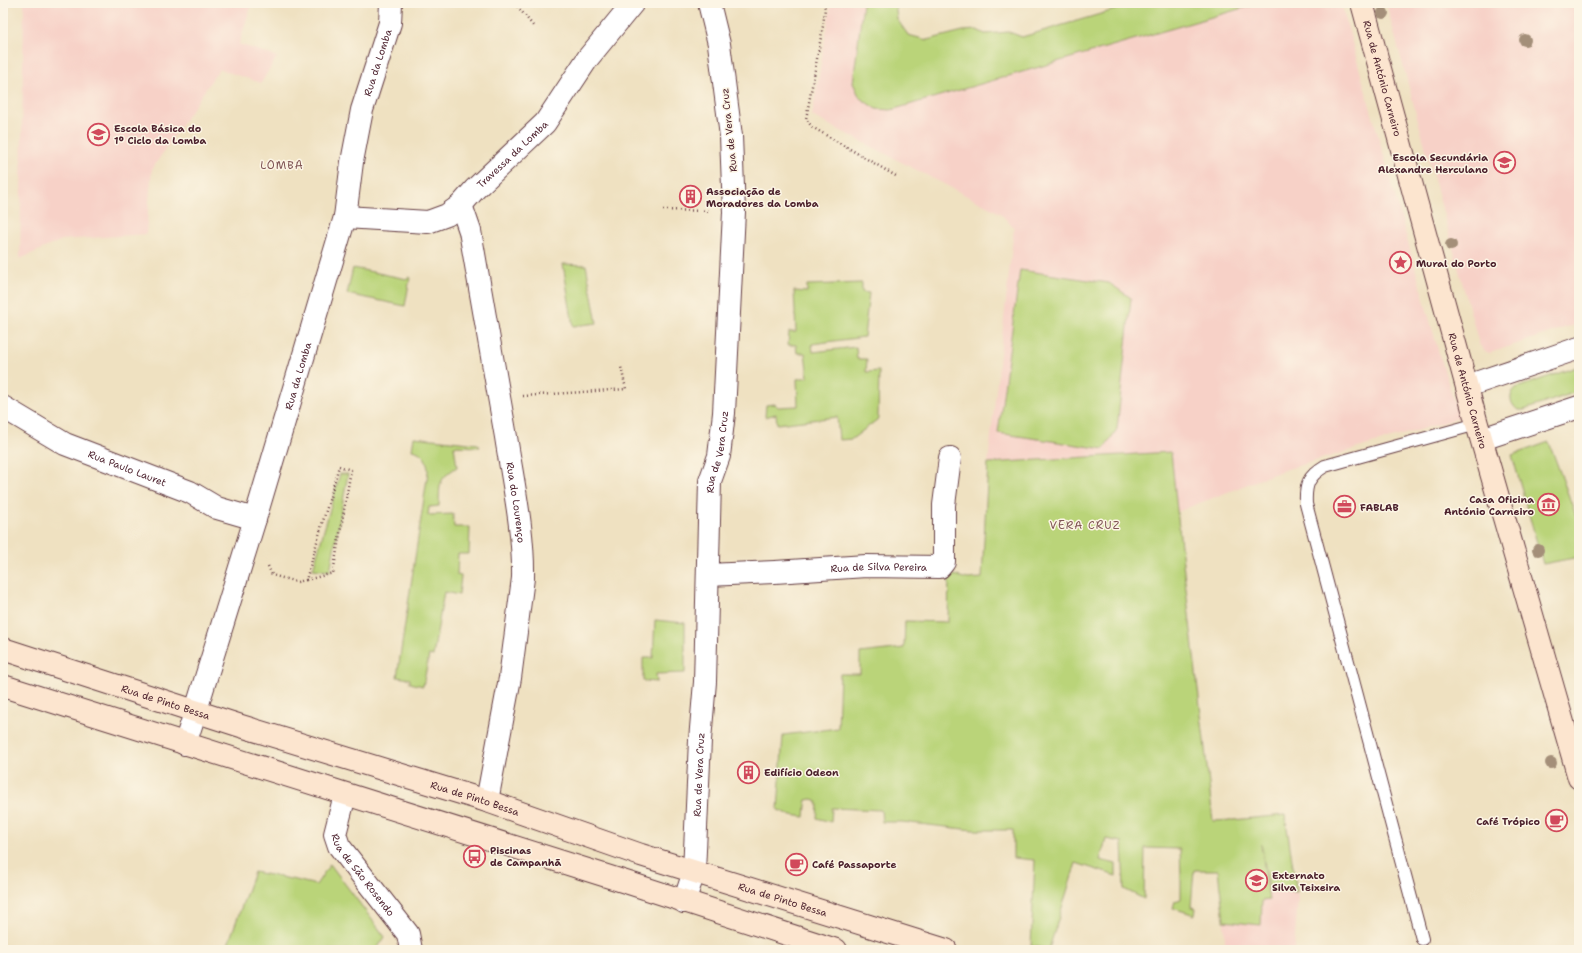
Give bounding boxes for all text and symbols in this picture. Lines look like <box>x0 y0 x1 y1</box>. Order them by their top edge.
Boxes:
street label: Rua de António Carneiro <box>1360 19 1405 138</box>
street label: Rua da Lomba <box>360 27 394 98</box>
street label: Rua de Vera Cruz <box>718 87 740 173</box>
street label: Travessa da Lomba <box>474 117 551 191</box>
school or university icon: Escola Básica do 1º Ciclo da Lomba <box>86 121 112 147</box>
place label: Escola Básica do 1º Ciclo da Lomba <box>114 122 206 147</box>
school or university icon: Escola Secundária Alexandre Herculano <box>1491 150 1517 176</box>
place label: Escola Secundária Alexandre Herculano <box>1378 151 1488 176</box>
district label: LOMBA <box>260 158 304 173</box>
building icon: Associação de Moradores da Lomba <box>677 184 703 210</box>
place label: Associação de Moradores da Lomba <box>706 185 819 210</box>
place icon: Mural do Porto <box>1388 250 1414 276</box>
place label: Mural do Porto <box>1416 257 1497 270</box>
street label: Rua de António Carneiro <box>1446 331 1490 450</box>
street label: Rua da Lomba <box>281 340 314 411</box>
street label: Rua de Vera Cruz <box>703 410 731 493</box>
street label: Rua Paulo Lauret <box>86 447 168 489</box>
street label: Rua do Lourenço <box>504 461 528 543</box>
museum icon: Casa Oficina António Carneiro <box>1536 492 1562 518</box>
place label: Casa Oficina António Carneiro <box>1444 493 1534 518</box>
office icon: FABLAB <box>1331 494 1357 520</box>
place label: FABLAB <box>1360 501 1399 514</box>
district label: VERA CRUZ <box>1050 518 1120 533</box>
street label: Rua de Silva Pereira <box>830 559 928 575</box>
street label: Rua de Pinto Bessa <box>120 681 212 722</box>
street label: Rua de Vera Cruz <box>690 732 707 817</box>
building icon: Edifício Odeon <box>736 759 762 785</box>
place label: Edifício Odeon <box>764 766 839 779</box>
street label: Rua de Pinto Bessa <box>429 778 522 819</box>
cafe icon: Café Trópico <box>1543 808 1569 834</box>
place label: Café Trópico <box>1476 815 1540 828</box>
street label: Rua de São Rosendo <box>329 832 398 919</box>
bus stop icon: Piscinas de Campanhã <box>462 843 488 869</box>
place label: Piscinas de Campanhã <box>490 844 562 869</box>
cafe icon: Café Passaporte <box>783 851 809 877</box>
place label: Café Passaporte <box>812 858 897 871</box>
school or university icon: Externato Silva Teixeira <box>1244 868 1270 894</box>
place label: Externato Silva Teixeira <box>1272 869 1340 894</box>
street label: Rua de Pinto Bessa <box>737 879 830 919</box>

